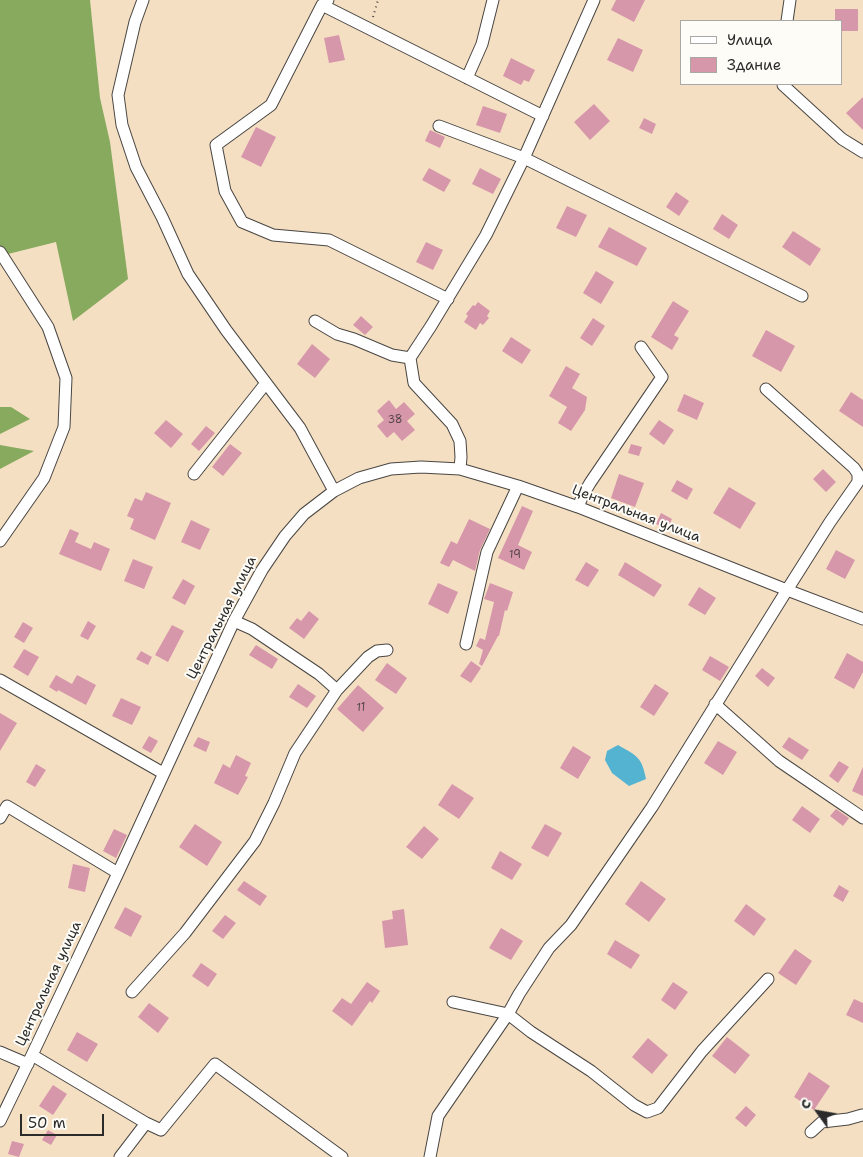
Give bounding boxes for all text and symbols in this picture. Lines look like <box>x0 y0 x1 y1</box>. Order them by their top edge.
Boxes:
legend <box>680 20 843 85</box>
text: Улица <box>727 30 772 50</box>
text: Здание <box>727 55 781 75</box>
house number: 38 <box>387 413 403 427</box>
street label: Центральная улица <box>569 482 703 546</box>
house number: 19 <box>509 548 521 562</box>
street label: Центральная улица <box>184 554 260 682</box>
house number: 11 <box>357 701 365 715</box>
street label: Центральная улица <box>13 919 85 1049</box>
north arrow <box>793 1087 843 1137</box>
text: С <box>795 1096 815 1112</box>
scale bar <box>22 1104 106 1136</box>
text: 50 m <box>28 1113 66 1133</box>

